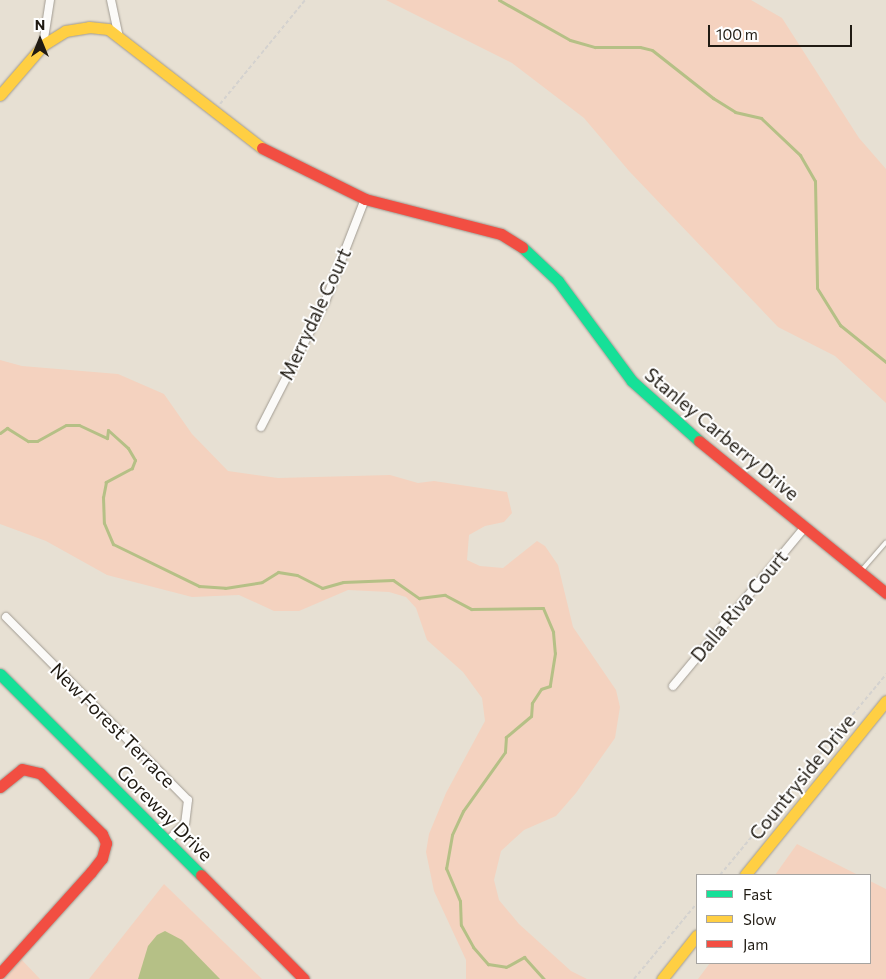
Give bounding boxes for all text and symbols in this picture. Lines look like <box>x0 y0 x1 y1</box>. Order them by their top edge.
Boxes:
north arrow <box>15 15 65 65</box>
scale bar <box>711 15 855 47</box>
text: N <box>35 16 45 33</box>
text: 100 m <box>716 25 758 43</box>
street label: Merrydale Court <box>275 245 355 383</box>
street label: Stanley Carberry Drive <box>640 363 804 505</box>
street label: Dalla Riva Court <box>686 546 792 666</box>
street label: New Forest Terrace <box>46 658 180 792</box>
street label: Countryside Drive <box>744 710 860 844</box>
street label: Goreway Drive <box>112 760 218 866</box>
legend <box>696 874 871 964</box>
text: Fast <box>743 885 772 903</box>
text: Slow <box>743 910 776 928</box>
text: Jam <box>743 935 768 953</box>

